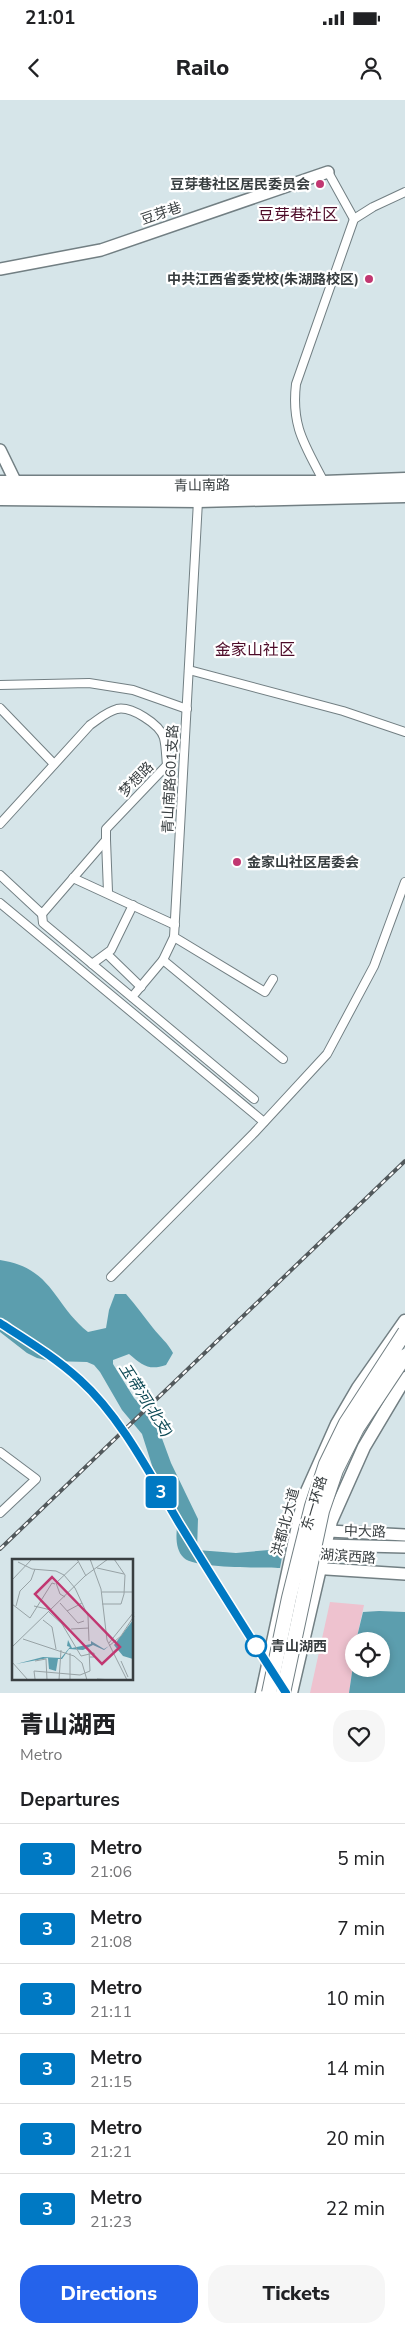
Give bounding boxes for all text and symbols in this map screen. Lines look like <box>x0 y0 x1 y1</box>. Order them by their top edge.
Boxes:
text: 21:01 <box>25 5 75 31</box>
text: Railo <box>176 53 229 83</box>
icon: back <box>20 54 48 82</box>
icon: person <box>357 54 385 82</box>
place label: 豆芽巷社区居民委员会 <box>170 175 310 194</box>
marker: 豆芽巷社区居民委员会 <box>314 178 326 190</box>
street label: 豆芽巷 <box>138 198 184 229</box>
district label: 豆芽巷社区 <box>258 204 338 226</box>
place label: 中共江西省委党校(朱湖路校区) <box>167 270 359 289</box>
marker: 中共江西省委党校(朱湖路校区) <box>363 273 375 285</box>
street label: 青山南路 <box>174 476 230 495</box>
district label: 金家山社区 <box>215 639 295 661</box>
street label: 青山南路601支路 <box>158 724 183 834</box>
street label: 梦想路 <box>115 758 158 801</box>
place label: 金家山社区居委会 <box>247 853 359 872</box>
marker: 金家山社区居委会 <box>231 856 243 868</box>
water label: 玉带河(北支) <box>115 1359 177 1441</box>
street label: 东一环路 <box>297 1474 332 1533</box>
line badge: 3 <box>145 1476 177 1508</box>
text: 3 <box>156 1480 166 1504</box>
street label: 洪都北大道 <box>267 1486 304 1558</box>
street label: 中大路 <box>344 1521 386 1542</box>
street label: 湖滨西路 <box>319 1545 377 1568</box>
inset map <box>12 1559 134 1680</box>
map controls <box>345 1632 390 1677</box>
button: locate <box>345 1632 390 1677</box>
marker: 青山湖西 <box>245 1635 267 1657</box>
place label: 青山湖西 <box>271 1637 327 1656</box>
text: 青山湖西 <box>20 1709 116 1741</box>
button: heart <box>333 1710 385 1762</box>
text: Metro <box>20 1744 62 1766</box>
text: Departures <box>20 1787 120 1813</box>
text: Metro <box>90 1835 142 1861</box>
text: 5 min <box>337 1846 385 1872</box>
text: 3 <box>42 1847 53 1871</box>
text: 21:06 <box>90 1861 132 1883</box>
text: Metro <box>90 1905 142 1931</box>
text: 7 min <box>337 1916 385 1942</box>
text: 3 <box>42 1917 53 1941</box>
text: 21:08 <box>90 1931 132 1953</box>
text: Metro <box>90 1975 142 2001</box>
text: 10 min <box>326 1986 385 2012</box>
text: 3 <box>42 1987 53 2011</box>
text: 21:11 <box>90 2001 132 2023</box>
text: Metro <box>90 2045 142 2071</box>
text: 14 min <box>326 2056 385 2082</box>
text: 3 <box>42 2057 53 2081</box>
text: 21:15 <box>90 2071 132 2093</box>
text: Metro <box>90 2115 142 2141</box>
text: 20 min <box>326 2126 385 2152</box>
text: 3 <box>42 2127 53 2151</box>
text: 21:21 <box>90 2141 132 2163</box>
text: Metro <box>90 2185 142 2211</box>
text: 22 min <box>326 2196 385 2222</box>
text: 3 <box>42 2197 53 2221</box>
text: 21:23 <box>90 2211 132 2233</box>
button: Directions <box>20 2265 198 2323</box>
button: Tickets <box>208 2265 385 2323</box>

